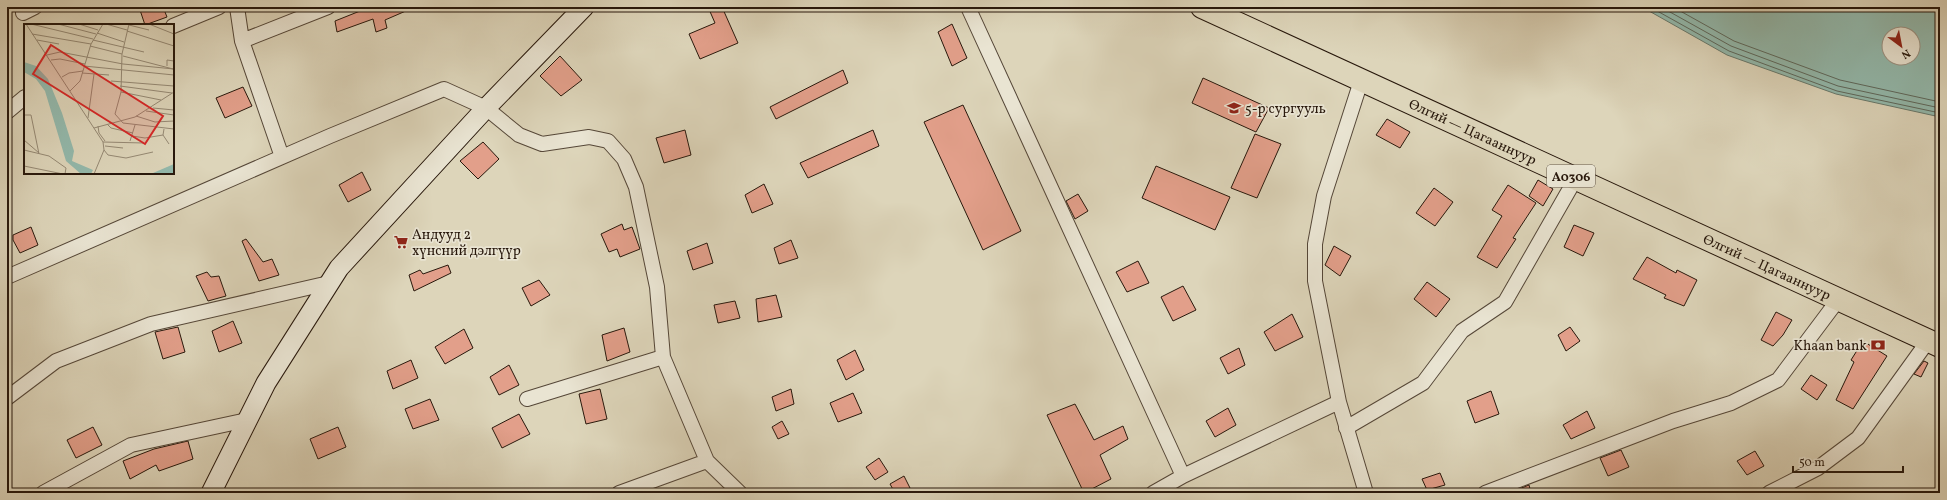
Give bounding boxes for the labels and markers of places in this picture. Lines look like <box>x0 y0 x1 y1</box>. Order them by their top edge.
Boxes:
school or university icon: 5-р сургууль <box>1226 100 1242 116</box>
place label: 5-р сургууль <box>1245 100 1326 119</box>
place label: Андууд 2 хүнсний дэлгүүр <box>412 226 521 261</box>
supermarket icon: Андууд 2 хүнсний дэлгүүр <box>393 234 409 250</box>
place label: Khaan bank <box>1793 337 1867 356</box>
bank icon: Khaan bank <box>1870 337 1886 353</box>

